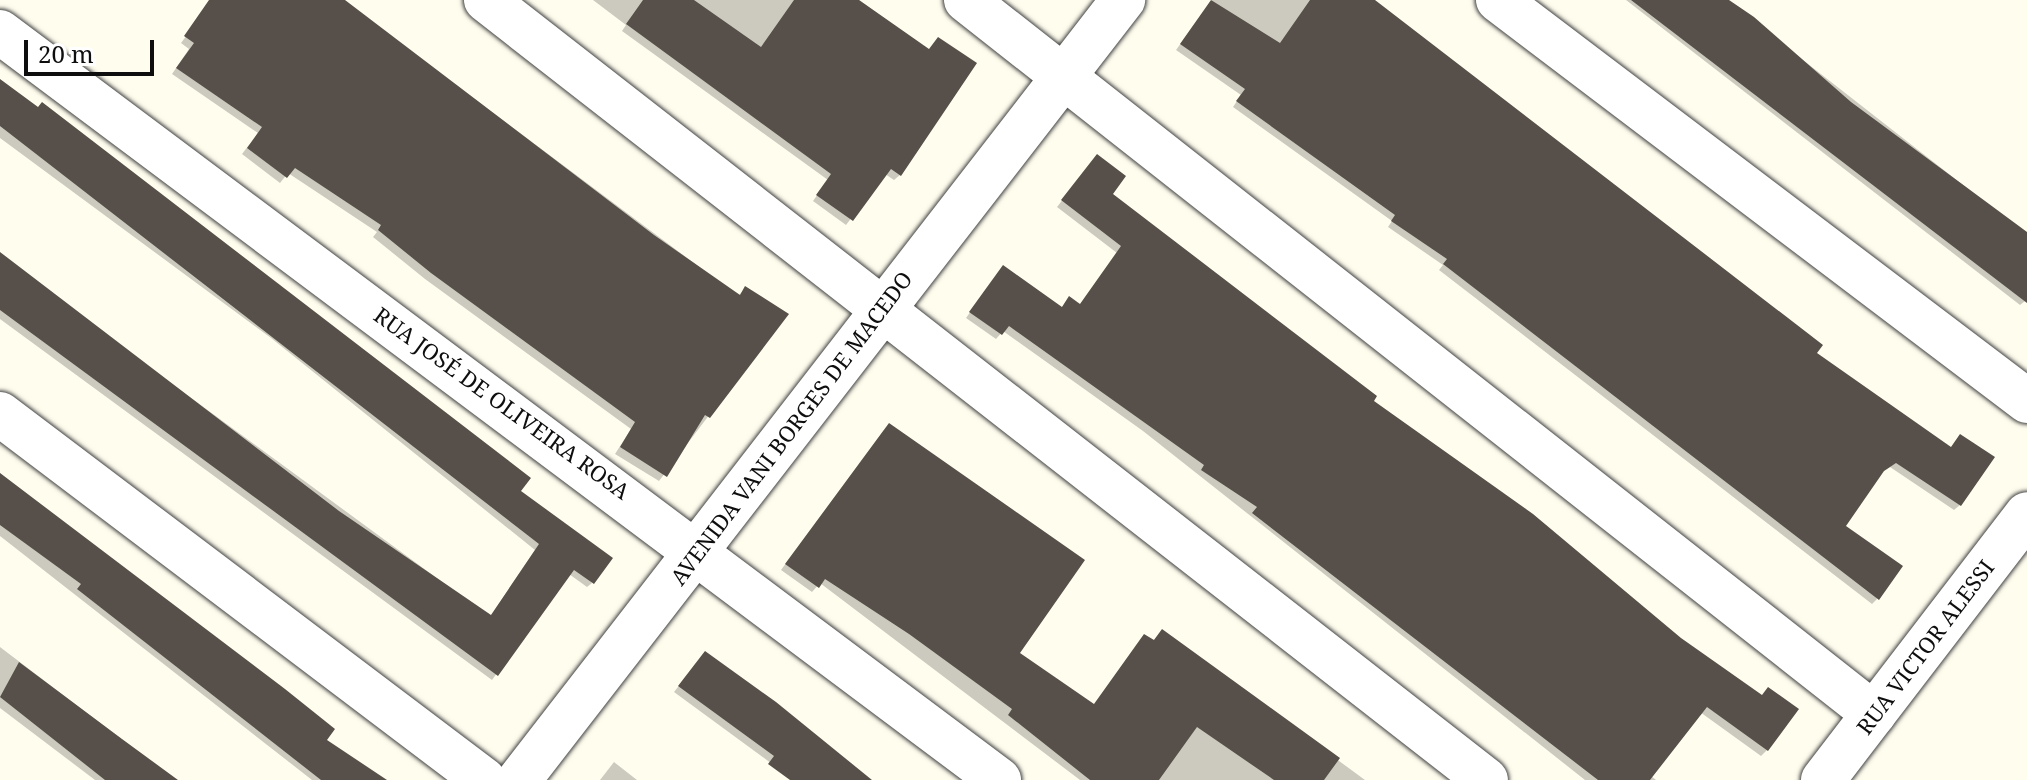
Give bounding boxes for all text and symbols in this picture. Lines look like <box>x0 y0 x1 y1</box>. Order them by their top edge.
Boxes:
scale bar <box>28 24 158 74</box>
text: 20 m <box>38 37 94 70</box>
street label: AVENIDA VANI BORGES DE MACEDO <box>664 266 918 590</box>
street label: RUA JOSÉ DE OLIVEIRA ROSA <box>369 301 635 505</box>
street label: RUA VICTOR ALESSI <box>1851 555 1999 739</box>

